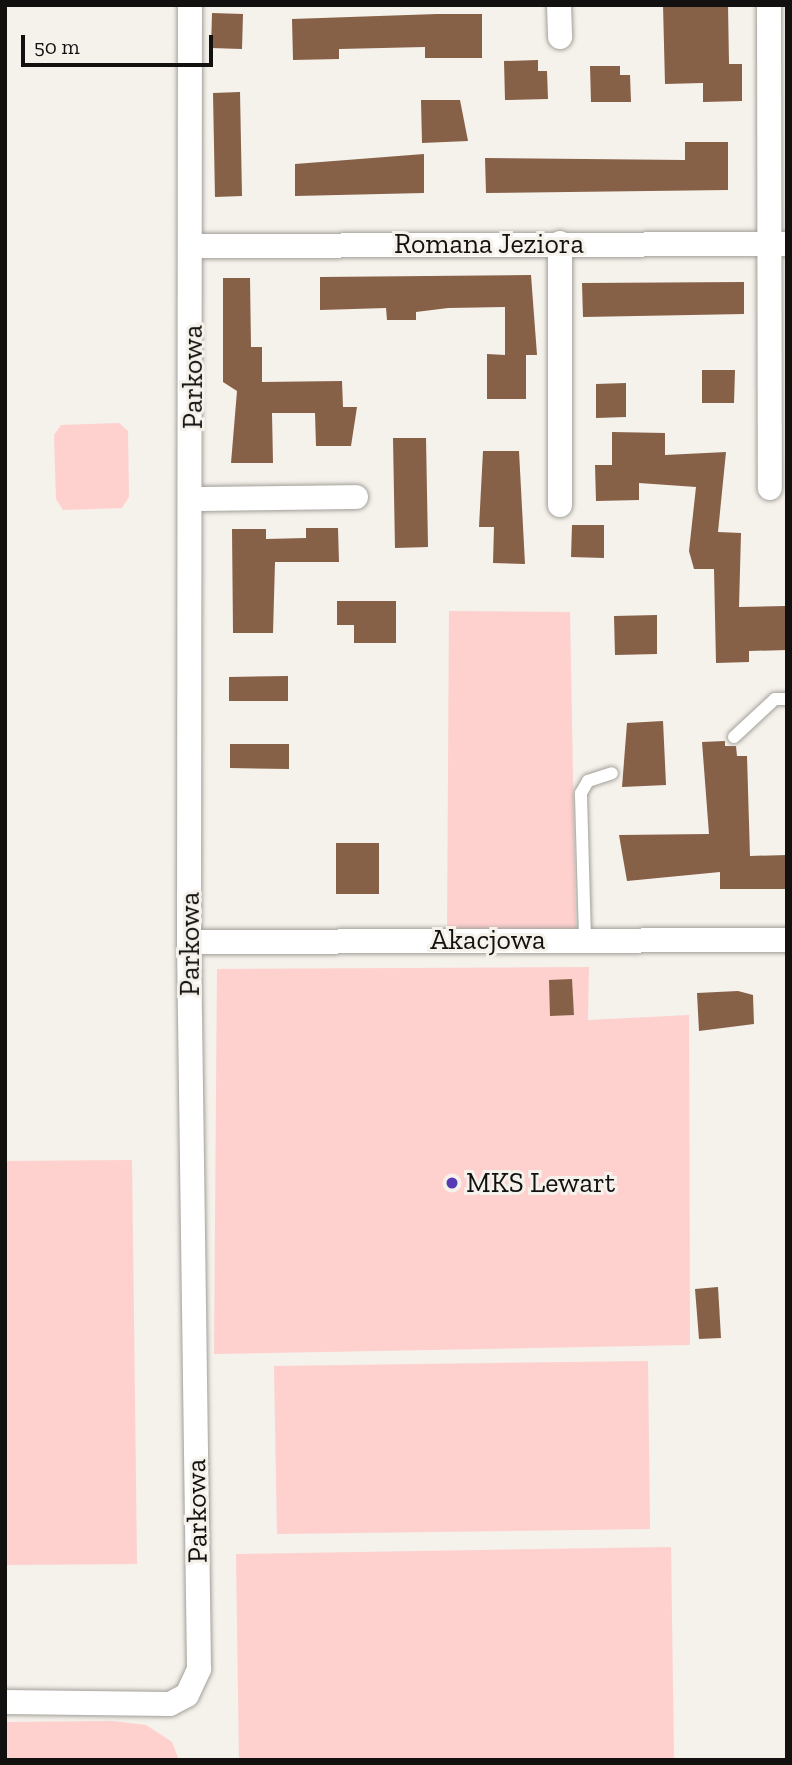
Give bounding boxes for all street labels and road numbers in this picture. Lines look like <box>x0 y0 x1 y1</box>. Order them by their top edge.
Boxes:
street label: Romana Jeziora <box>394 227 584 261</box>
street label: Parkowa <box>176 325 210 429</box>
street label: Parkowa <box>173 892 207 996</box>
street label: Akacjowa <box>430 923 546 957</box>
street label: Parkowa <box>179 1459 215 1563</box>

